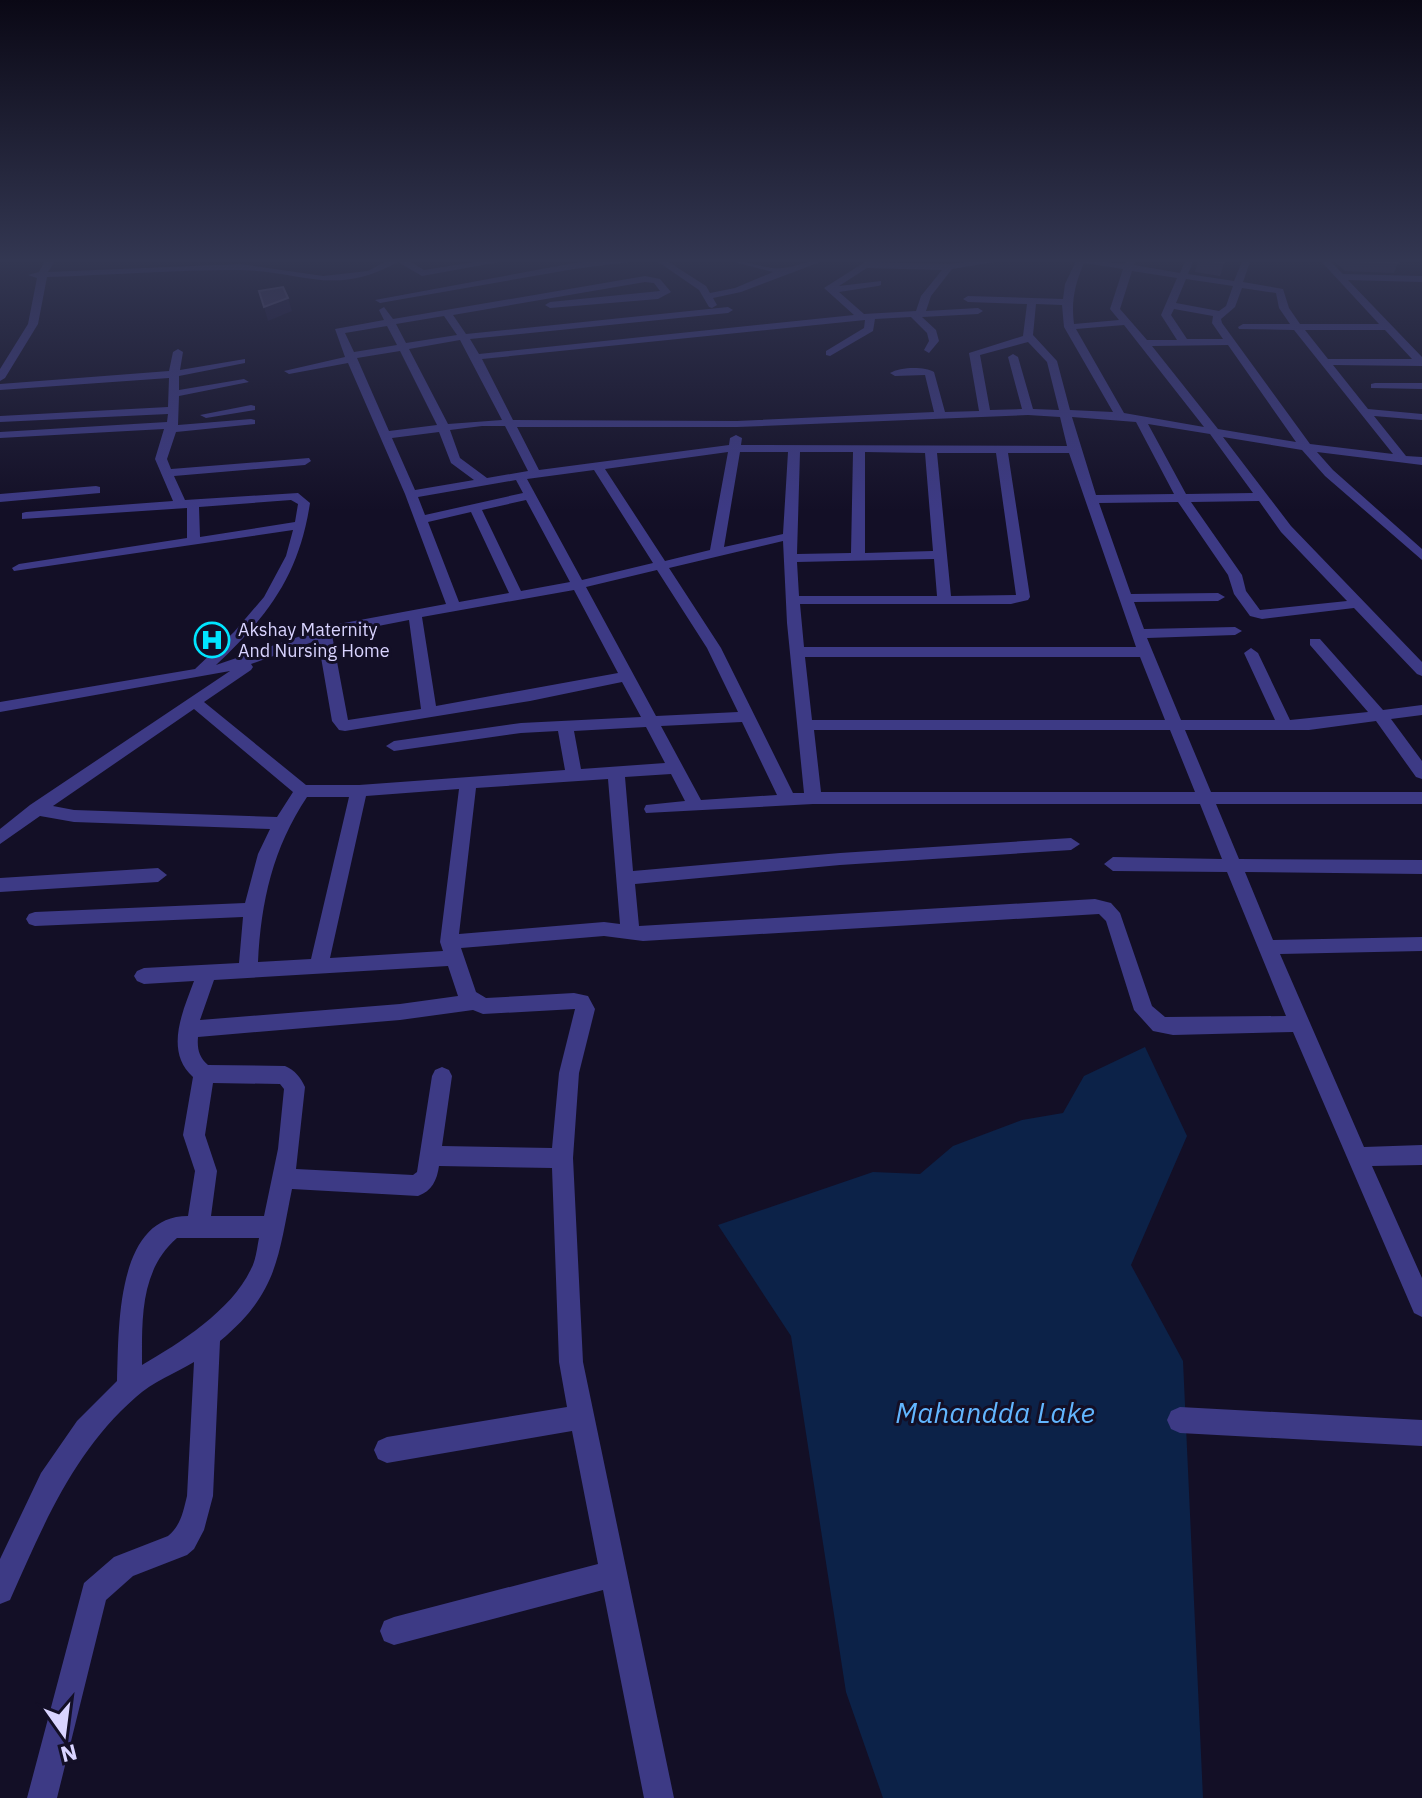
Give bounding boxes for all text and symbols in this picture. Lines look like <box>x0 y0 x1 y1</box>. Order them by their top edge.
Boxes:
place label: Akshay Maternity And Nursing Home <box>238 618 390 662</box>
hospital icon: Akshay Maternity And Nursing Home <box>193 621 231 659</box>
water label: Mahandda Lake <box>895 1394 1095 1431</box>
north arrow <box>24 1694 104 1774</box>
text: N <box>58 1738 80 1770</box>

